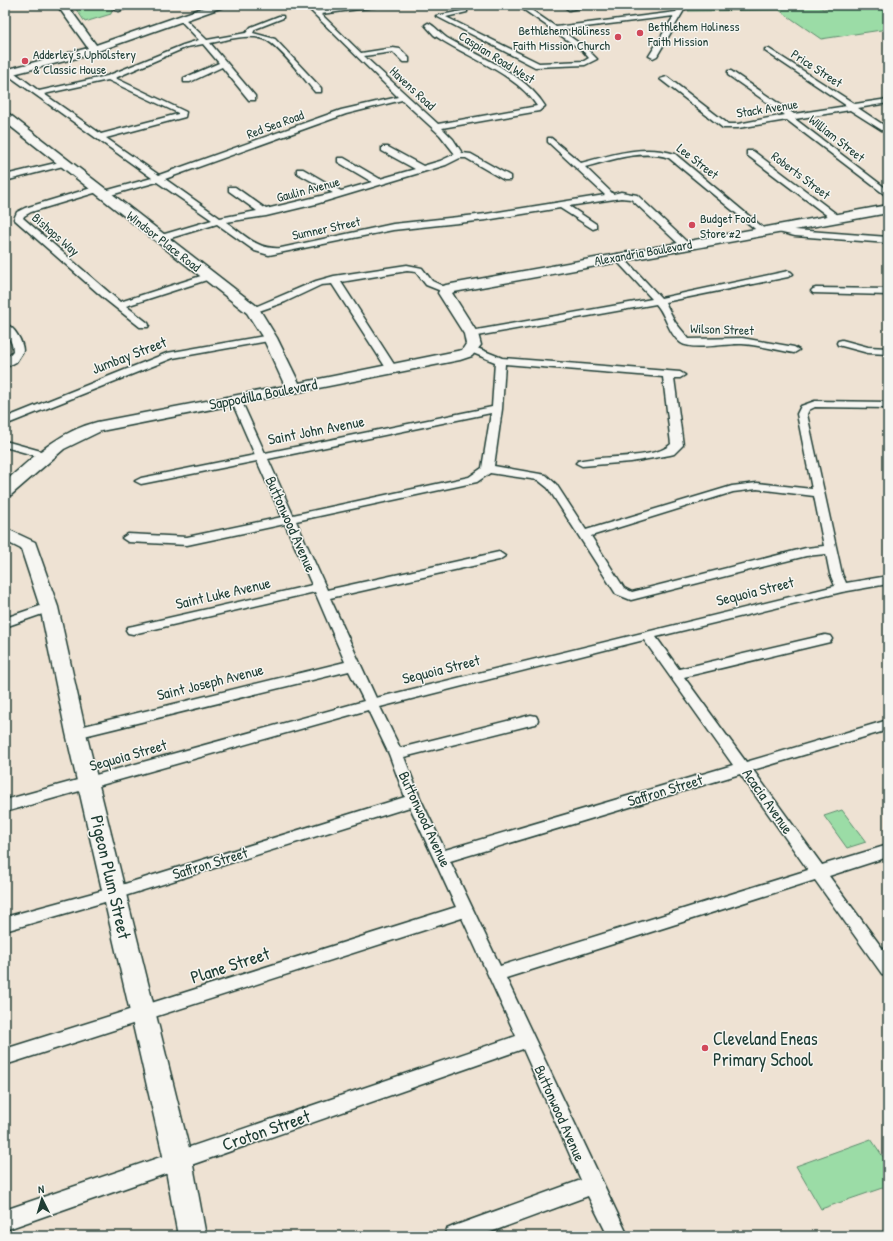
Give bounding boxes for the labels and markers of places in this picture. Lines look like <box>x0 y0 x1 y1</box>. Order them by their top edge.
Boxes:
place label: Bethlehem Holiness Faith Mission <box>647 17 740 50</box>
place label: Bethlehem Holiness Faith Mission Church <box>512 21 611 54</box>
marker: Bethlehem Holiness Faith Mission <box>635 28 645 38</box>
marker: Bethlehem Holiness Faith Mission Church <box>613 32 623 42</box>
place label: Adderley's Upholstery & Classic House <box>33 45 136 78</box>
marker: Adderley's Upholstery & Classic House <box>20 56 30 66</box>
place label: Budget Food Store #2 <box>700 209 756 242</box>
marker: Budget Food Store #2 <box>687 220 697 230</box>
place label: Cleveland Eneas Primary School <box>713 1026 818 1072</box>
marker: Cleveland Eneas Primary School <box>700 1043 710 1053</box>

